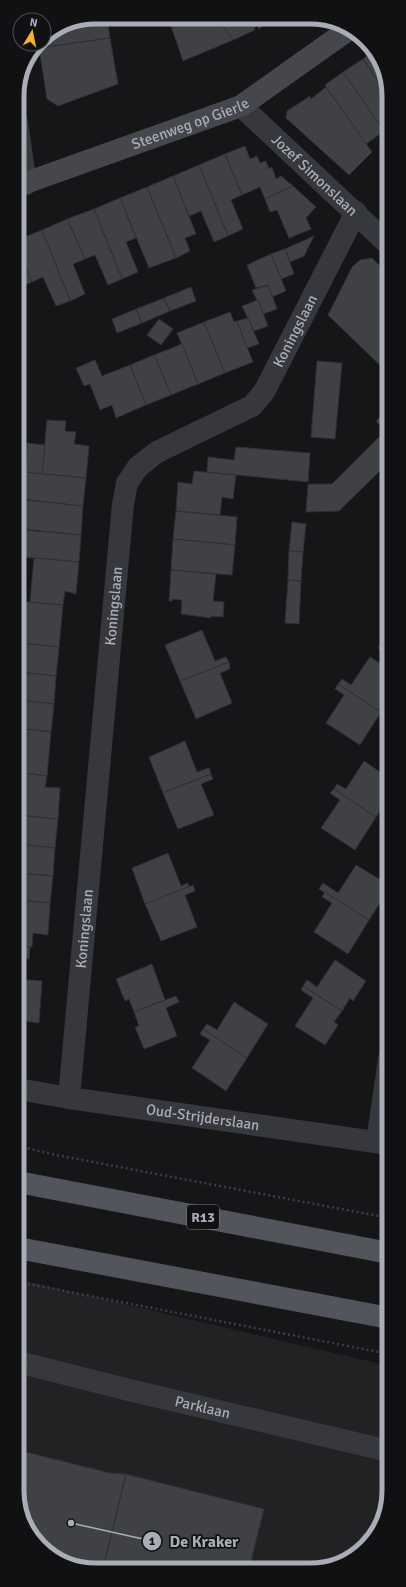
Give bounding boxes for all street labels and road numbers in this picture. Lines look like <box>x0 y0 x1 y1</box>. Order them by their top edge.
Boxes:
street label: Steenweg op Gierle <box>129 94 253 153</box>
street label: Jozef Simonslaan <box>268 130 361 220</box>
street label: Koningslaan <box>269 292 321 370</box>
street label: Koningslaan <box>101 566 126 646</box>
street label: Koningslaan <box>72 888 97 969</box>
street label: Oud-Strijderslaan <box>145 1100 261 1134</box>
road number: R13 <box>187 1205 219 1229</box>
street label: Parklaan <box>173 1392 232 1422</box>

